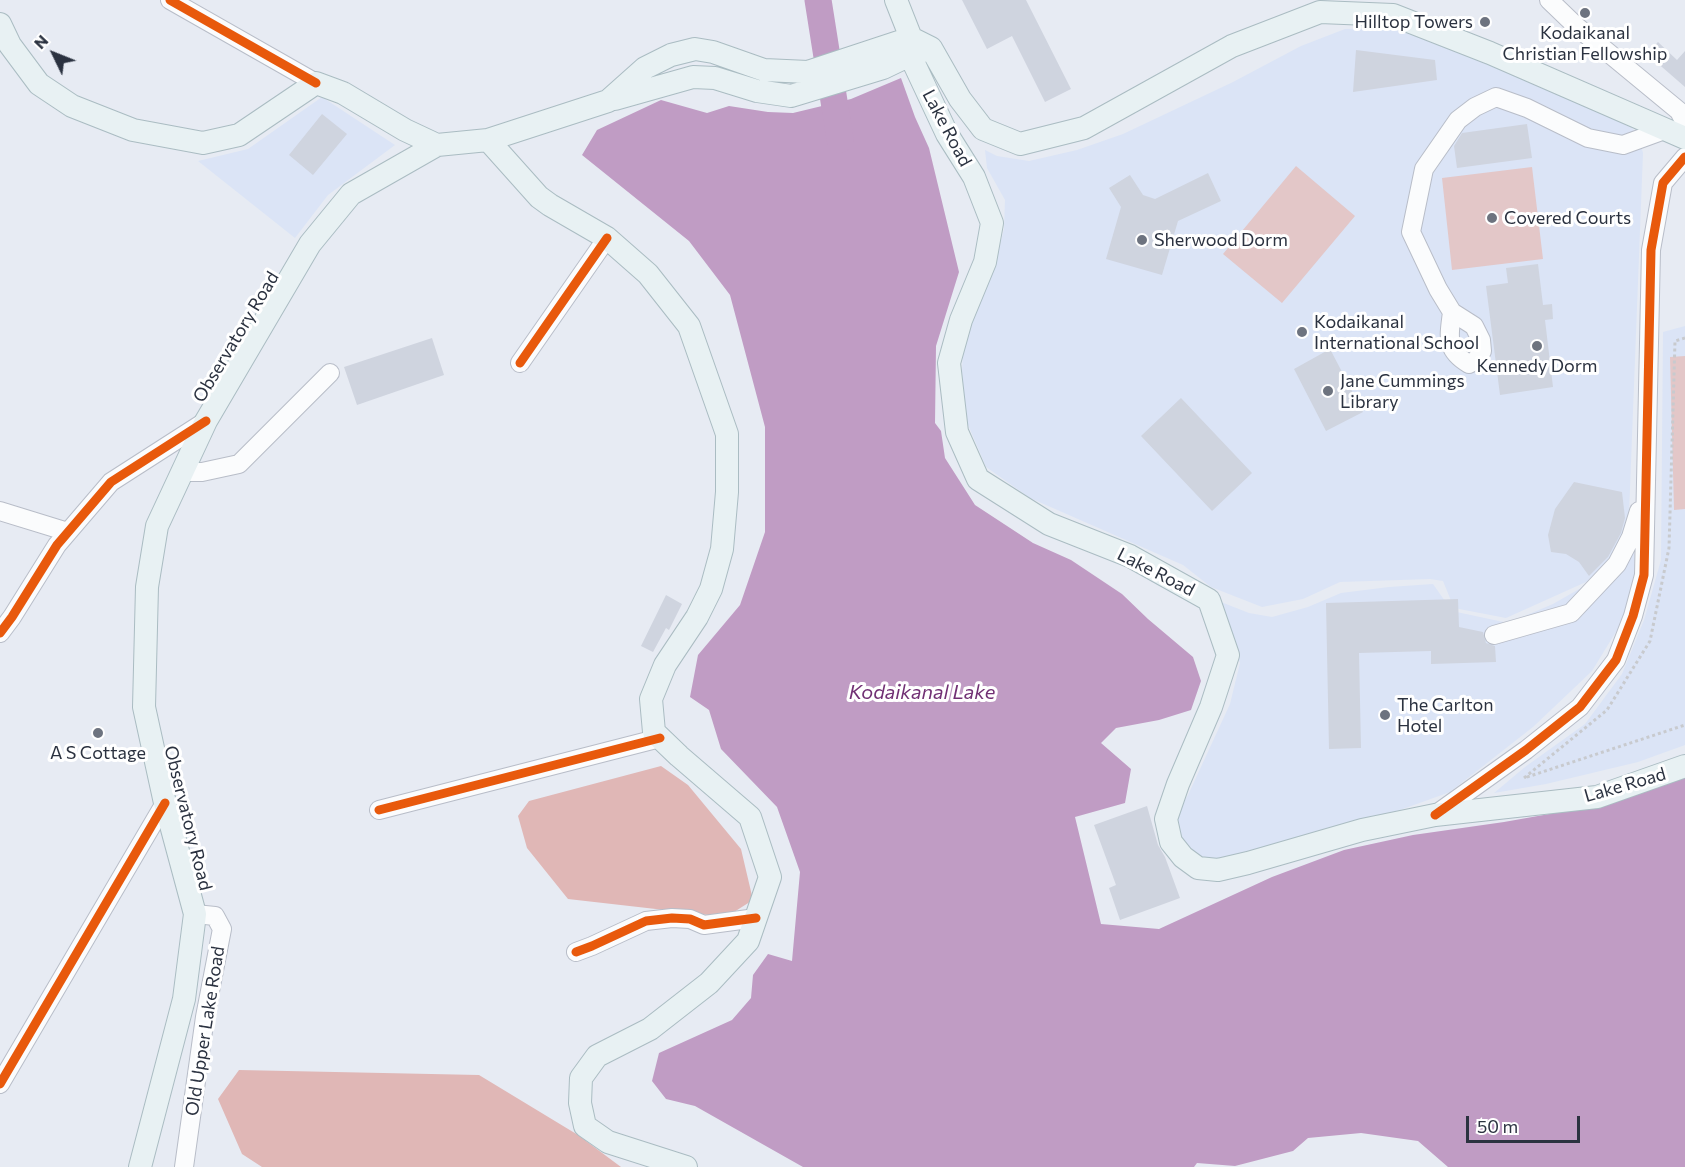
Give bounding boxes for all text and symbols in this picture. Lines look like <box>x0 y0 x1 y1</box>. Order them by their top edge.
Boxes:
marker: Kodaikanal Christian Fellowship <box>1578 6 1592 20</box>
place label: Hilltop Towers <box>1354 11 1473 33</box>
marker: Hilltop Towers <box>1478 15 1492 29</box>
place label: Kodaikanal Christian Fellowship <box>1503 22 1667 64</box>
north arrow <box>24 24 84 84</box>
text: N <box>29 31 52 52</box>
street label: Lake Road <box>918 86 976 170</box>
place label: Covered Courts <box>1504 207 1631 229</box>
marker: Covered Courts <box>1485 211 1499 225</box>
place label: Sherwood Dorm <box>1154 229 1288 251</box>
marker: Sherwood Dorm <box>1135 233 1149 247</box>
street label: Observatory Road <box>188 268 284 406</box>
place label: Kodaikanal International School <box>1314 311 1479 354</box>
marker: Kodaikanal International School <box>1295 325 1309 339</box>
marker: Kennedy Dorm <box>1530 339 1544 353</box>
place label: Kennedy Dorm <box>1476 355 1598 377</box>
place label: Jane Cummings Library <box>1340 370 1465 412</box>
marker: Jane Cummings Library <box>1321 384 1335 398</box>
street label: Lake Road <box>1114 543 1198 601</box>
water label: Kodaikanal Lake <box>849 680 995 704</box>
place label: The Carlton Hotel <box>1397 694 1494 736</box>
marker: The Carlton Hotel <box>1378 708 1392 722</box>
marker: A S Cottage <box>91 726 105 740</box>
place label: A S Cottage <box>50 742 146 764</box>
street label: Observatory Road <box>160 743 216 893</box>
street label: Lake Road <box>1582 763 1668 807</box>
street label: Old Upper Lake Road <box>181 944 229 1118</box>
scale bar <box>1469 1104 1583 1142</box>
text: 50 m <box>1477 1115 1518 1137</box>

